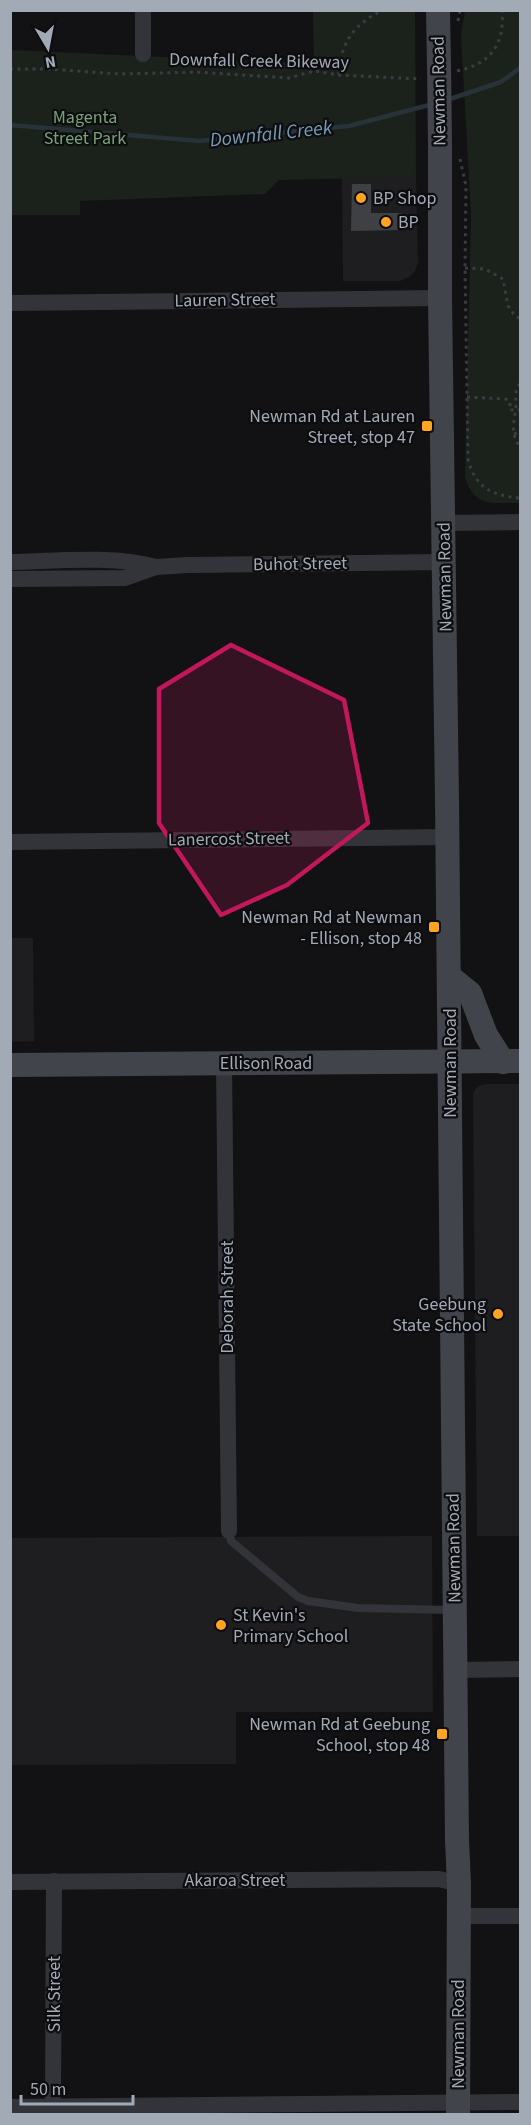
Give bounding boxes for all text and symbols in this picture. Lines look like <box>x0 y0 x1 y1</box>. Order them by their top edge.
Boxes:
north arrow <box>18 18 78 78</box>
street label: Newman Road <box>426 36 452 146</box>
street label: Downfall Creek Bikeway <box>169 47 350 75</box>
text: N <box>43 50 58 74</box>
park label: Magenta Street Park <box>44 105 126 151</box>
water label: Downfall Creek <box>208 114 334 154</box>
place label: BP Shop <box>373 186 437 211</box>
marker: BP Shop <box>354 191 368 205</box>
place label: BP <box>398 210 419 235</box>
marker: BP <box>379 215 393 229</box>
street label: Lauren Street <box>174 287 276 313</box>
place label: Newman Rd at Lauren Street, stop 47 <box>249 404 415 450</box>
marker: Newman Rd at Lauren Street, stop 47 <box>420 419 434 433</box>
street label: Newman Road <box>432 522 458 632</box>
street label: Buhot Street <box>253 551 347 577</box>
street label: Lanercost Street <box>168 825 290 853</box>
place label: Newman Rd at Newman - Ellison, stop 48 <box>241 905 422 951</box>
marker: Newman Rd at Newman - Ellison, stop 48 <box>427 920 441 934</box>
street label: Newman Road <box>438 1008 463 1118</box>
street label: Ellison Road <box>220 1051 312 1076</box>
street label: Deborah Street <box>215 1240 240 1354</box>
place label: Geebung State School <box>392 1292 486 1338</box>
marker: Geebung State School <box>491 1307 505 1321</box>
street label: Newman Road <box>441 1493 467 1603</box>
place label: St Kevin's Primary School <box>233 1603 348 1649</box>
marker: St Kevin's Primary School <box>214 1618 228 1632</box>
place label: Newman Rd at Geebung School, stop 48 <box>249 1712 430 1758</box>
marker: Newman Rd at Geebung School, stop 48 <box>435 1727 449 1741</box>
street label: Akaroa Street <box>185 1868 285 1893</box>
street label: Silk Street <box>42 1956 67 2032</box>
street label: Newman Road <box>446 1979 471 2089</box>
scale bar <box>21 2068 134 2106</box>
text: 50 m <box>30 2077 66 2102</box>

